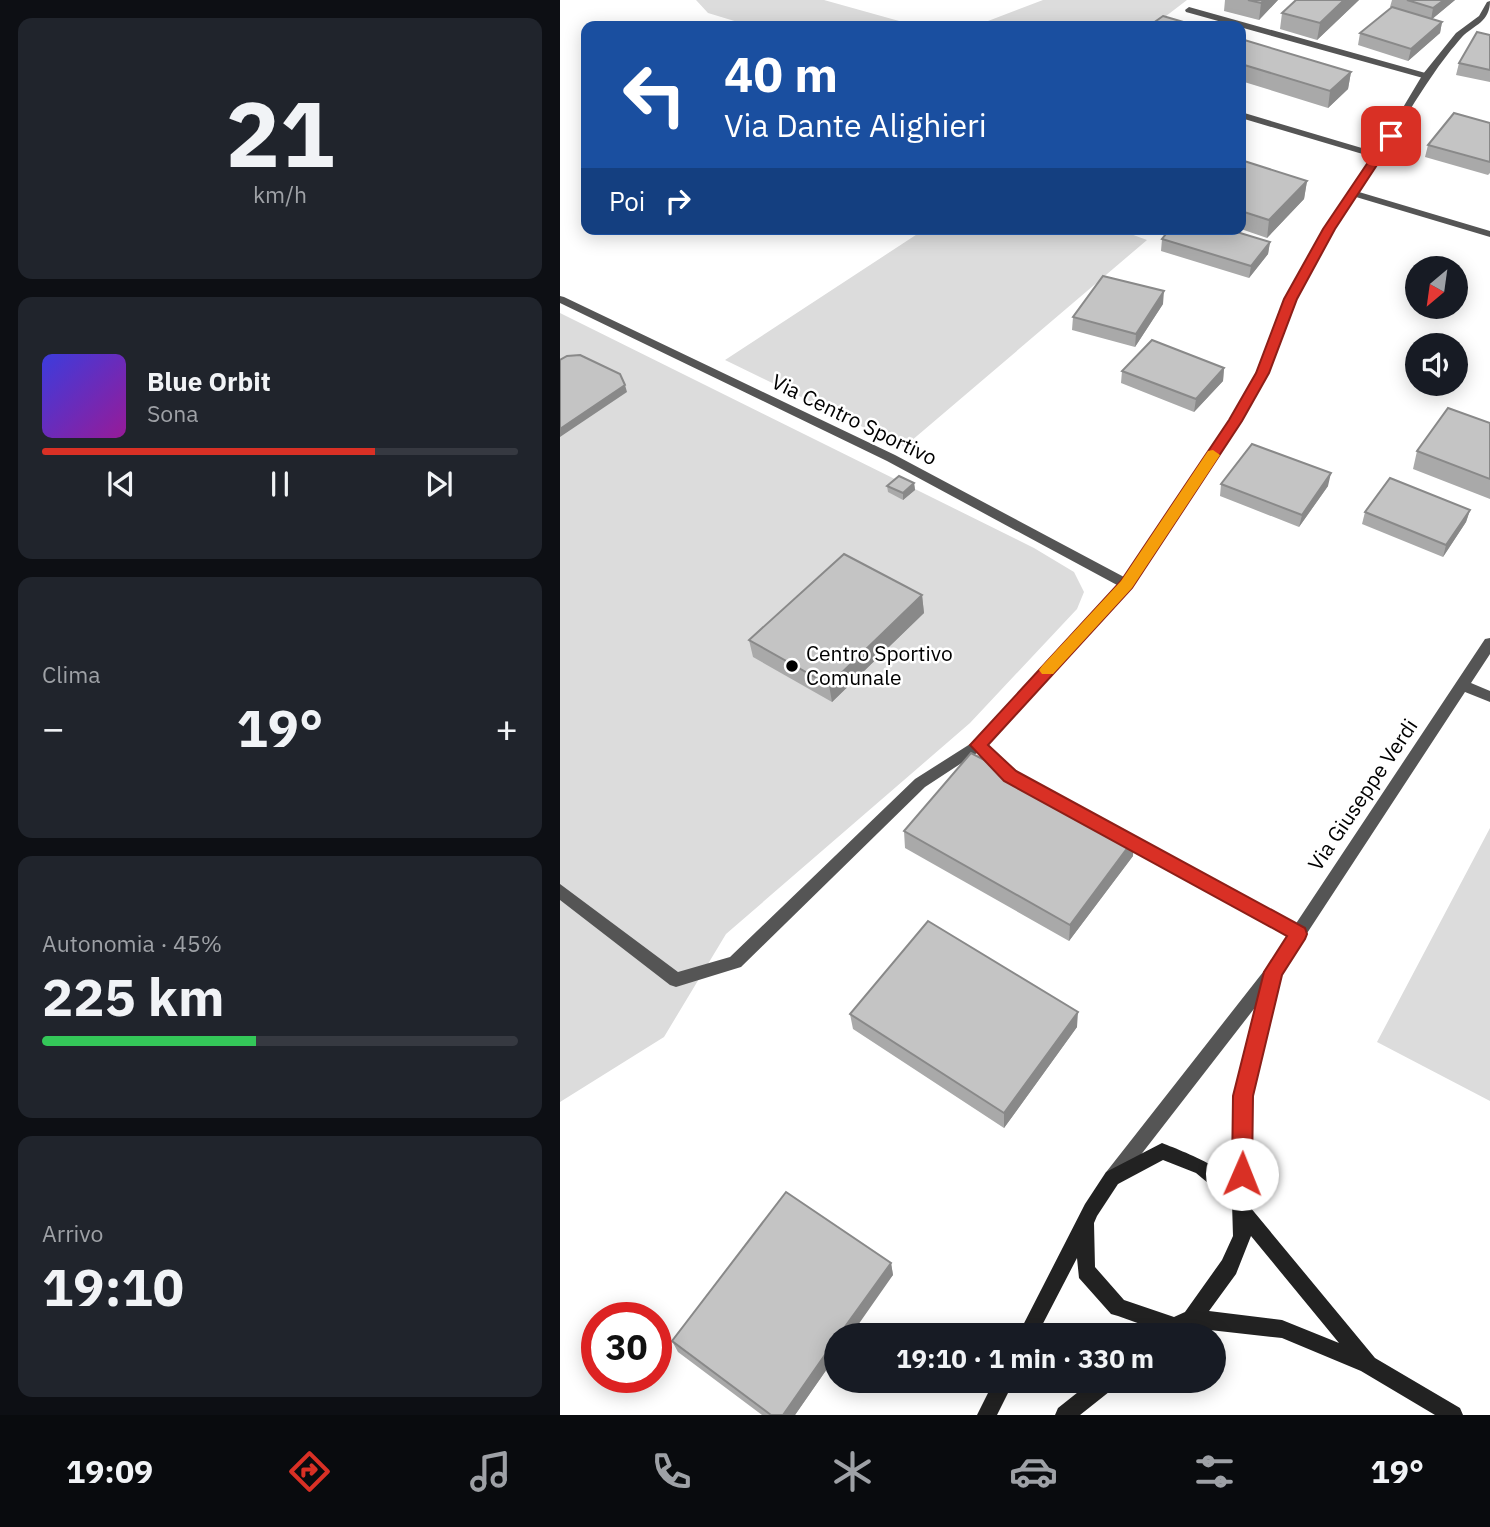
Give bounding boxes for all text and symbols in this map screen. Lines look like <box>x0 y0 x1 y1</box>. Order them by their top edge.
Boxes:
text: 40 m <box>724 42 838 105</box>
icon: left <box>609 49 700 140</box>
text: 21 <box>225 74 335 192</box>
text: Via Dante Alighieri <box>724 104 987 146</box>
pin <box>1361 106 1421 166</box>
icon: arrive <box>1372 117 1410 155</box>
text: km/h <box>253 179 307 209</box>
icon: right <box>659 182 697 220</box>
text: Poi <box>609 184 645 218</box>
north arrow <box>1405 256 1468 318</box>
map controls <box>1405 256 1468 396</box>
button: sound <box>1405 333 1468 396</box>
text: Blue Orbit <box>147 364 271 398</box>
street label: Via Centro Sportivo <box>767 367 942 471</box>
text: Sona <box>147 398 199 428</box>
icon: previous <box>102 465 140 503</box>
icon: pause <box>261 465 299 503</box>
icon: next <box>420 465 458 503</box>
place label: Centro Sportivo Comunale <box>806 639 953 691</box>
marker: Centro Sportivo Comunale <box>784 658 800 674</box>
text: Clima <box>42 659 101 689</box>
text: 19° <box>237 694 323 761</box>
text: − <box>42 703 65 752</box>
text: + <box>495 703 518 752</box>
street label: Via Giuseppe Verdi <box>1301 713 1423 876</box>
text: Autonomia · 45% <box>42 928 222 958</box>
text: 225 km <box>42 963 224 1030</box>
position arrow <box>1205 1137 1279 1211</box>
text: Arrivo <box>42 1218 103 1248</box>
text: 19:10 <box>42 1253 184 1320</box>
speed limit sign: 30 <box>581 1302 672 1393</box>
text: 19:10 · 1 min · 330 m <box>896 1341 1154 1375</box>
icon: directions <box>285 1447 334 1496</box>
icon: music <box>466 1447 515 1496</box>
icon: phone <box>647 1447 696 1496</box>
icon: climate <box>828 1447 877 1496</box>
icon: car <box>1009 1447 1058 1496</box>
icon: filters <box>1190 1447 1239 1496</box>
text: 19:09 <box>66 1450 153 1492</box>
text: 19° <box>1371 1450 1424 1492</box>

